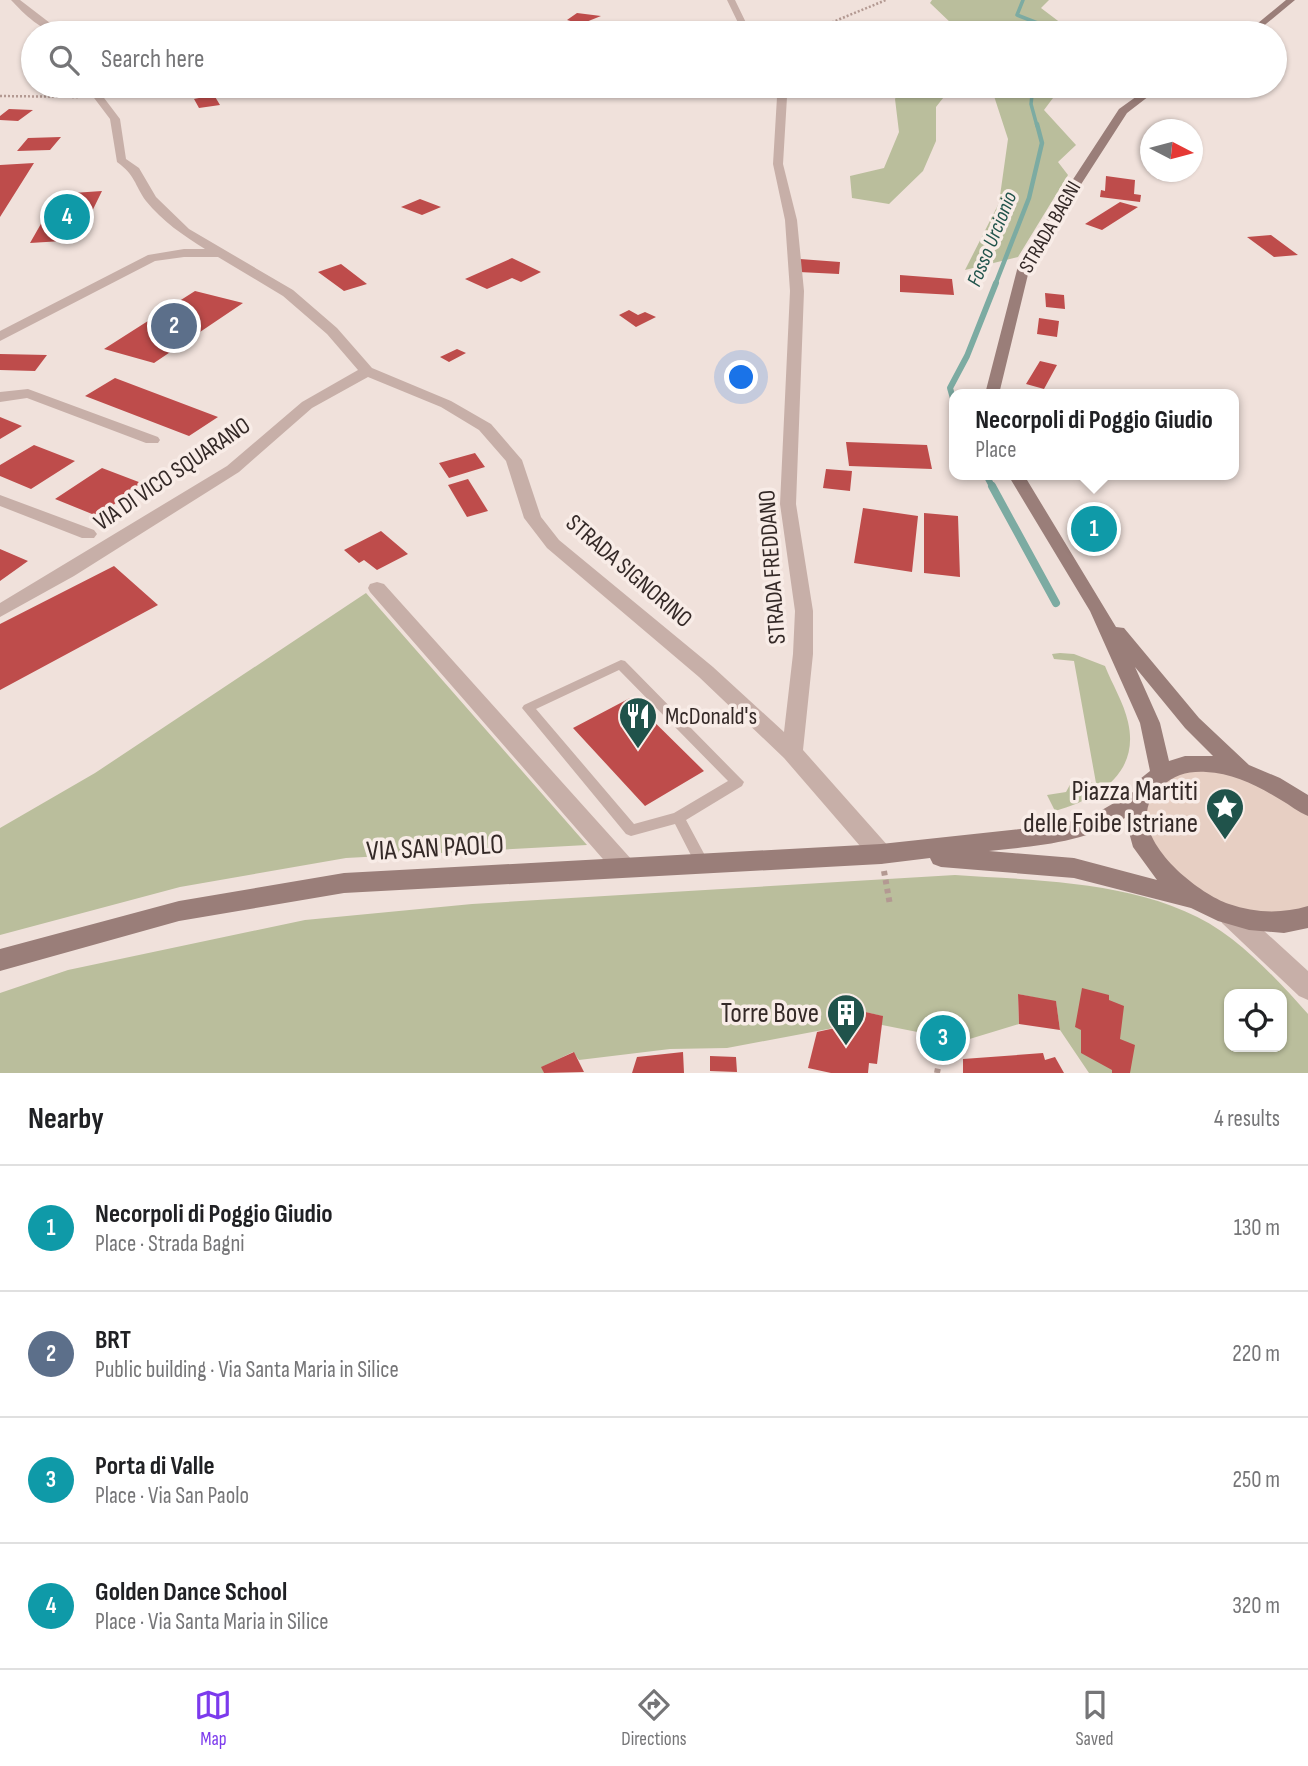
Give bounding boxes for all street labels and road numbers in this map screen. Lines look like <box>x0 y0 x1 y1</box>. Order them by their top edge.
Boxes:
street label: STRADA BAGNI <box>1014 177 1086 277</box>
street label: VIA DI VICO SQUARANO <box>88 411 256 537</box>
street label: STRADA FREDDANO <box>752 489 792 645</box>
street label: STRADA SIGNORINO <box>560 508 698 634</box>
street label: VIA SAN PAOLO <box>365 828 505 868</box>

